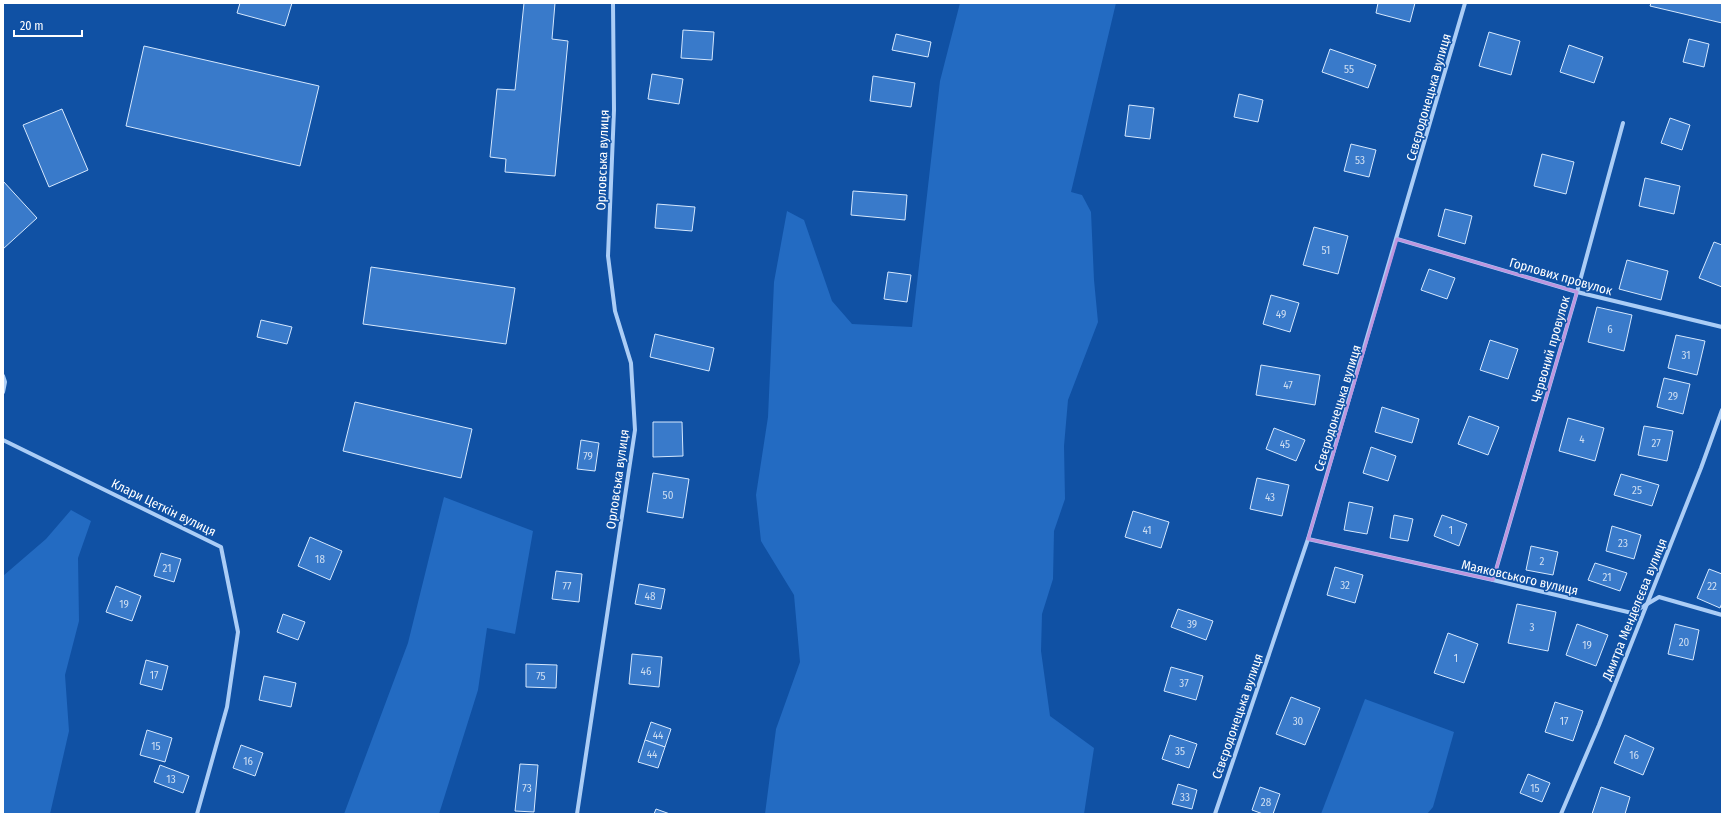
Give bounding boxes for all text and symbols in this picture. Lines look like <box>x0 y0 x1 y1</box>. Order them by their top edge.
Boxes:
scale bar <box>14 12 82 38</box>
text: 20 m <box>20 19 44 33</box>
street label: Сєвєродонецька вулиця <box>1403 32 1454 163</box>
house number: 55 <box>1344 63 1354 76</box>
street label: Орловська вулиця <box>593 109 612 211</box>
house number: 53 <box>1355 154 1365 167</box>
house number: 51 <box>1322 244 1330 257</box>
street label: Горлових провулок <box>1508 255 1614 298</box>
street label: Червоний провулок <box>1528 294 1573 404</box>
house number: 49 <box>1276 308 1286 321</box>
house number: 6 <box>1607 323 1613 336</box>
street label: Сєвєродонецька вулиця <box>1311 343 1364 473</box>
house number: 31 <box>1682 349 1691 362</box>
house number: 47 <box>1283 379 1293 392</box>
house number: 29 <box>1668 390 1678 403</box>
street label: Орловська вулиця <box>603 428 632 530</box>
house number: 4 <box>1579 433 1585 446</box>
house number: 27 <box>1651 437 1661 450</box>
house number: 45 <box>1280 438 1290 451</box>
house number: 79 <box>583 450 593 463</box>
street label: Клари Цеткін вулиця <box>109 476 219 539</box>
house number: 25 <box>1632 484 1642 497</box>
house number: 50 <box>663 489 674 502</box>
house number: 43 <box>1265 491 1275 504</box>
house number: 41 <box>1142 524 1152 537</box>
house number: 1 <box>1449 524 1453 537</box>
street label: Дмитра Менделєєва вулиця <box>1599 536 1670 683</box>
house number: 23 <box>1618 537 1628 550</box>
house number: 18 <box>315 553 325 566</box>
house number: 2 <box>1540 555 1545 568</box>
street label: Маяковського вулиця <box>1460 557 1580 598</box>
house number: 21 <box>163 562 171 575</box>
house number: 21 <box>1603 571 1611 584</box>
house number: 32 <box>1340 579 1350 592</box>
house number: 77 <box>563 580 572 593</box>
house number: 22 <box>1707 580 1717 593</box>
house number: 48 <box>645 590 656 603</box>
house number: 19 <box>119 598 129 611</box>
house number: 39 <box>1187 618 1197 631</box>
house number: 3 <box>1530 621 1535 634</box>
house number: 20 <box>1679 636 1690 649</box>
house number: 19 <box>1582 639 1592 652</box>
street label: Сєвєродонецька вулиця <box>1209 651 1266 781</box>
house number: 1 <box>1454 652 1458 665</box>
house number: 46 <box>641 665 652 678</box>
house number: 17 <box>150 669 159 682</box>
house number: 75 <box>536 670 546 683</box>
house number: 37 <box>1179 677 1189 690</box>
house number: 30 <box>1293 715 1304 728</box>
house number: 17 <box>1560 715 1569 728</box>
house number: 44 <box>653 729 664 742</box>
house number: 15 <box>151 740 161 753</box>
house number: 35 <box>1175 745 1185 758</box>
house number: 44 <box>647 748 658 761</box>
house number: 16 <box>1629 749 1639 762</box>
house number: 16 <box>243 755 253 768</box>
house number: 13 <box>166 773 176 786</box>
house number: 73 <box>522 782 532 795</box>
house number: 15 <box>1530 782 1540 795</box>
house number: 33 <box>1180 791 1190 804</box>
house number: 28 <box>1261 796 1272 809</box>

